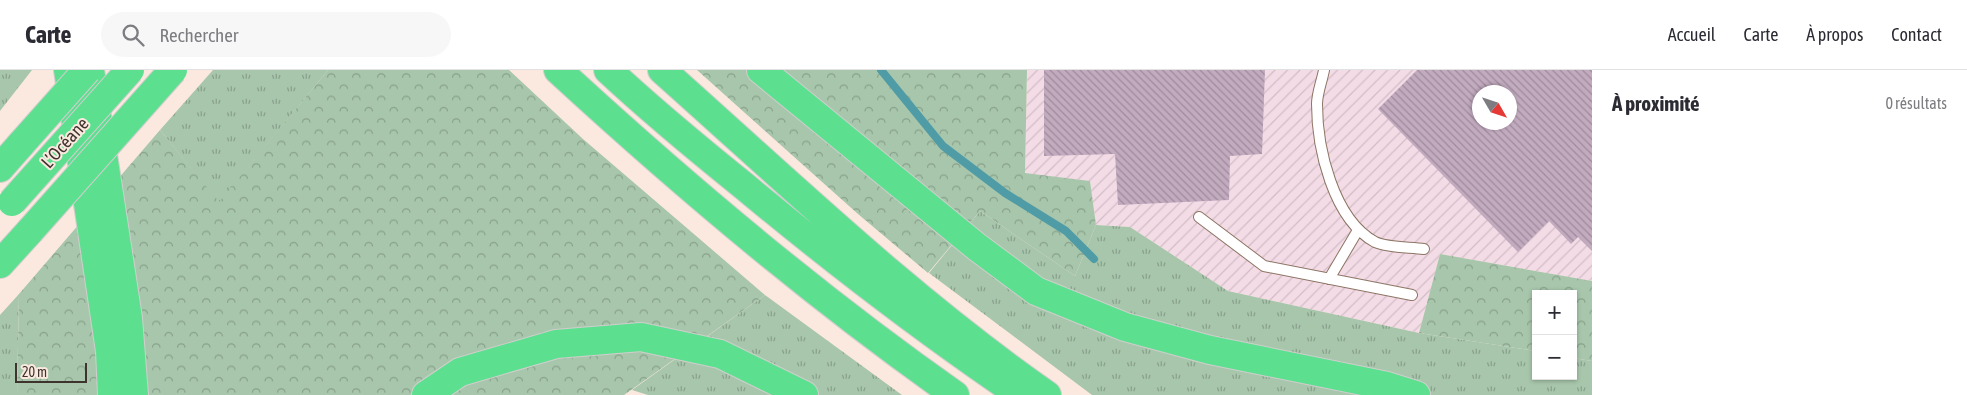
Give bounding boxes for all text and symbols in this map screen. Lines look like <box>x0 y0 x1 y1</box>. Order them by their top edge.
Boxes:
search box <box>101 12 451 57</box>
text: Carte <box>25 21 71 48</box>
icon: search <box>119 21 147 49</box>
text: Rechercher <box>159 24 238 46</box>
text: Accueil <box>1668 24 1716 45</box>
text: Carte <box>1744 24 1778 45</box>
text: À propos <box>1806 24 1863 45</box>
text: Contact <box>1891 24 1942 45</box>
north arrow <box>1472 85 1517 130</box>
text: À proximité <box>1612 91 1700 115</box>
text: 0 résultats <box>1885 94 1947 112</box>
street label: L’Océane <box>37 113 93 172</box>
map controls <box>1532 290 1577 380</box>
button: + <box>1532 290 1577 335</box>
button: − <box>1532 335 1577 380</box>
scale bar <box>15 360 88 383</box>
text: 20 m <box>22 364 47 380</box>

